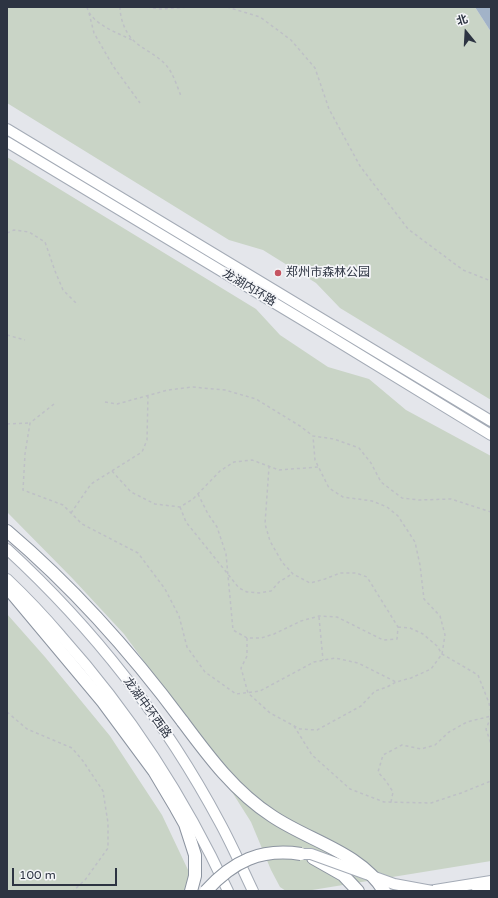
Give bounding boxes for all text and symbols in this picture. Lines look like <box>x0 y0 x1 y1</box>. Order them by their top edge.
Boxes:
north arrow <box>446 12 486 52</box>
text: 北 <box>455 12 469 28</box>
street label: 龙湖内环路 <box>220 266 278 310</box>
place label: 郑州市森林公园 <box>286 266 370 280</box>
marker: 郑州市森林公园 <box>273 268 283 278</box>
street label: 龙湖中环西路 <box>120 675 174 741</box>
scale bar <box>14 860 119 886</box>
text: 100 m <box>19 868 56 882</box>

